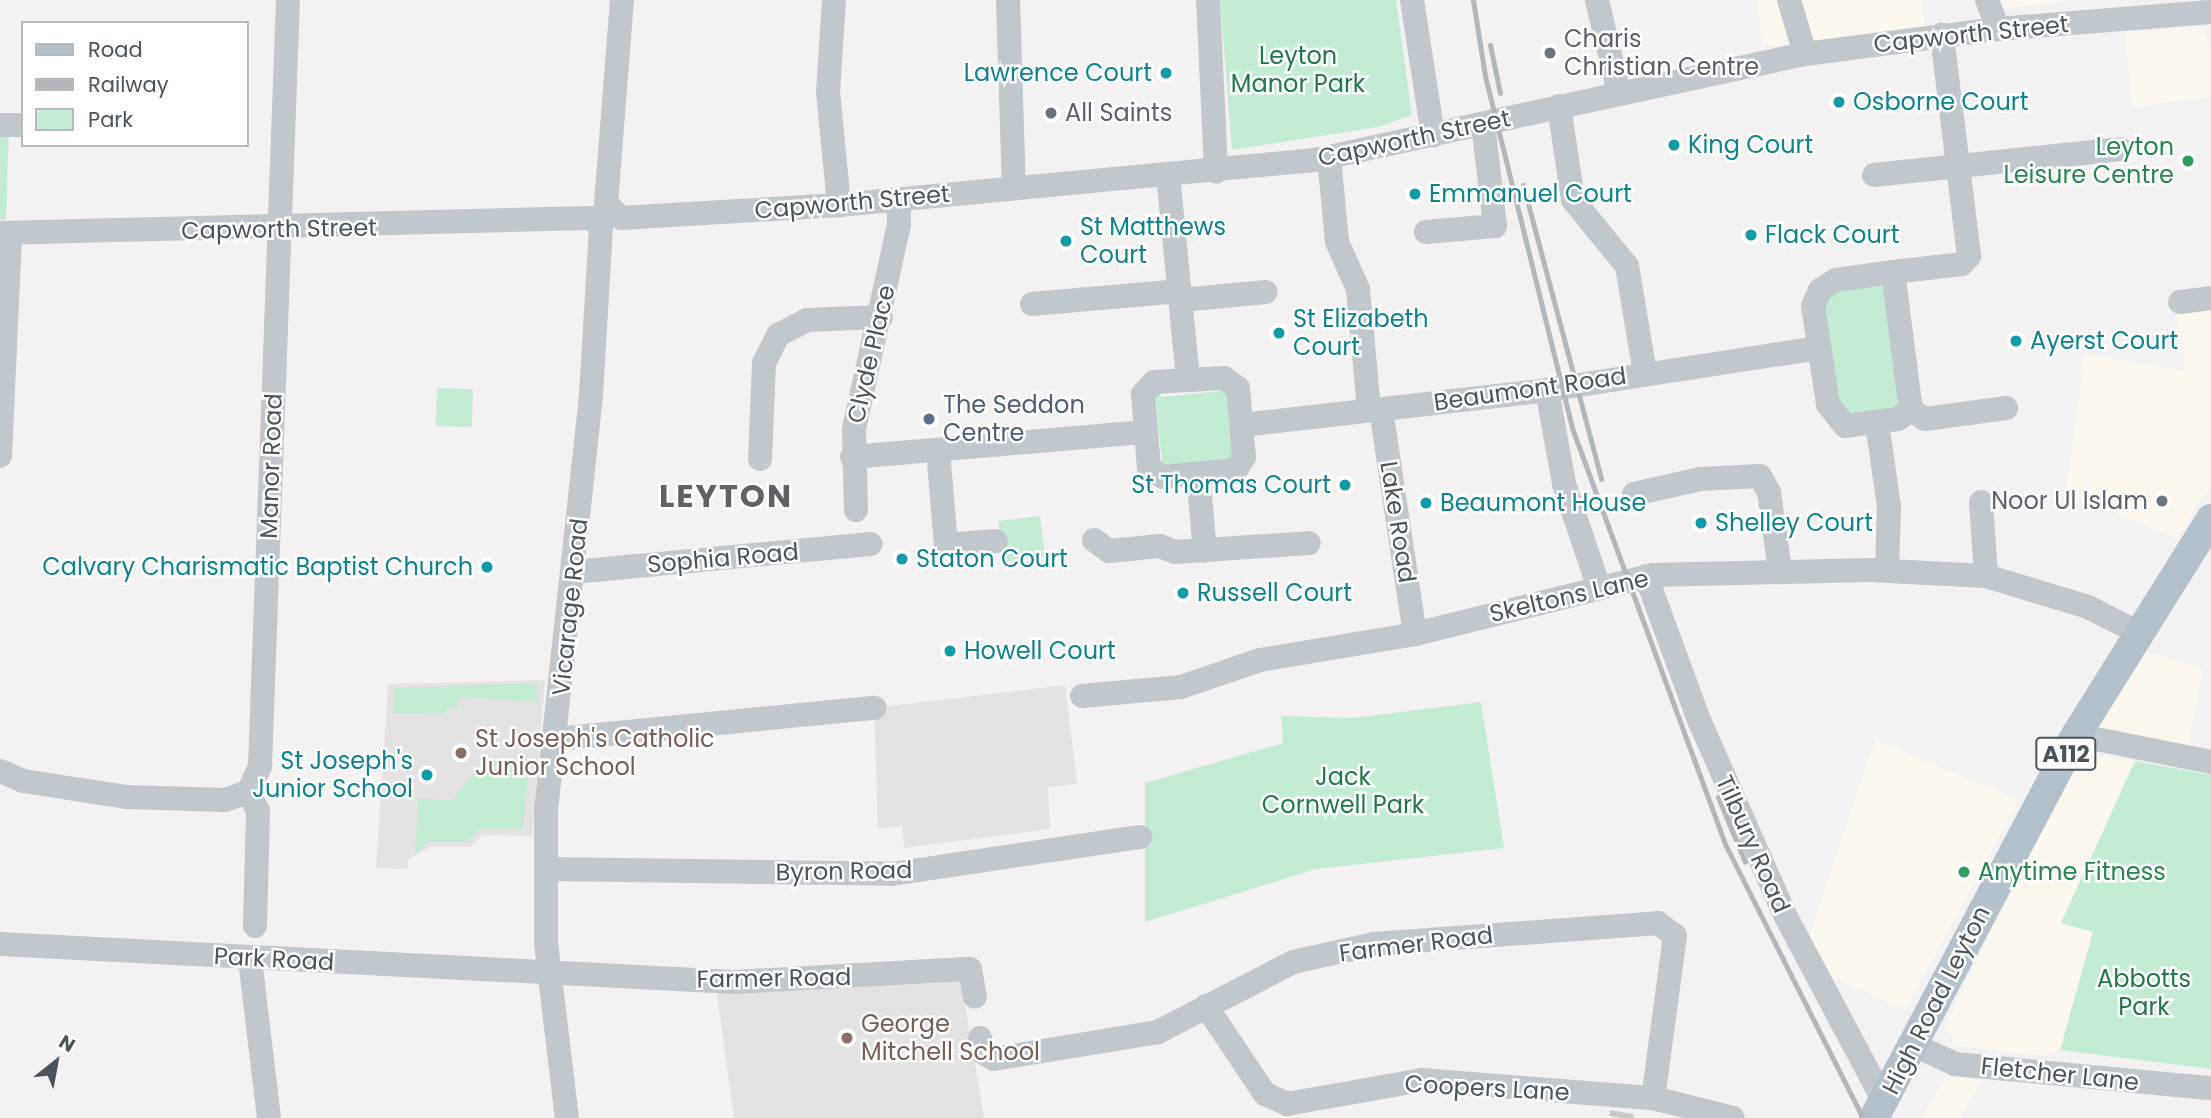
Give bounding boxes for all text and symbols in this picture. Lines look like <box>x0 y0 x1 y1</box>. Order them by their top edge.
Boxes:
street label: Capworth Street <box>1872 9 2070 59</box>
legend <box>21 21 248 147</box>
place label: Charis Christian Centre <box>1564 25 1759 81</box>
text: Road <box>88 35 143 64</box>
park label: Leyton Manor Park <box>1231 42 1365 98</box>
marker: Charis Christian Centre <box>1542 45 1558 61</box>
place label: Lawrence Court <box>964 59 1152 87</box>
marker: Lawrence Court <box>1158 65 1174 81</box>
text: Railway <box>88 70 169 99</box>
place label: Osborne Court <box>1853 88 2029 116</box>
marker: Osborne Court <box>1831 94 1847 110</box>
place label: All Saints <box>1065 99 1172 127</box>
street label: Capworth Street <box>1315 104 1513 172</box>
text: Park <box>88 105 133 134</box>
marker: All Saints <box>1043 105 1059 121</box>
place label: King Court <box>1688 131 1813 159</box>
place label: Leyton Leisure Centre <box>2003 133 2174 189</box>
marker: King Court <box>1666 137 1682 153</box>
marker: Leyton Leisure Centre <box>2180 153 2196 169</box>
street label: Capworth Street <box>753 179 951 225</box>
place label: Emmanuel Court <box>1429 180 1632 208</box>
marker: Emmanuel Court <box>1407 186 1423 202</box>
street label: Capworth Street <box>181 213 377 245</box>
place label: St Matthews Court <box>1080 213 1226 269</box>
place label: Flack Court <box>1765 221 1899 249</box>
marker: Flack Court <box>1743 227 1759 243</box>
marker: St Matthews Court <box>1058 233 1074 249</box>
street label: Clyde Place <box>841 282 901 426</box>
place label: St Elizabeth Court <box>1293 305 1429 361</box>
marker: St Elizabeth Court <box>1271 325 1287 341</box>
place label: Ayerst Court <box>2030 327 2178 355</box>
marker: Ayerst Court <box>2008 333 2024 349</box>
street label: Beaumont Road <box>1432 361 1628 417</box>
place label: The Seddon Centre <box>943 391 1085 447</box>
street label: Manor Road <box>254 393 288 539</box>
marker: The Seddon Centre <box>921 411 937 427</box>
street label: Lake Road <box>1374 459 1422 585</box>
place label: St Thomas Court <box>1131 471 1331 499</box>
district label: LEYTON <box>660 477 792 515</box>
marker: St Thomas Court <box>1337 477 1353 493</box>
place label: Noor Ul Islam <box>1991 487 2148 515</box>
place label: Beaumont House <box>1440 489 1646 517</box>
marker: Noor Ul Islam <box>2154 493 2170 509</box>
marker: Beaumont House <box>1418 495 1434 511</box>
place label: Shelley Court <box>1715 509 1873 537</box>
marker: Shelley Court <box>1693 515 1709 531</box>
street label: Vicarage Road <box>546 517 594 697</box>
street label: Sophia Road <box>646 537 800 579</box>
place label: Staton Court <box>916 545 1068 573</box>
marker: Staton Court <box>894 551 910 567</box>
place label: Calvary Charismatic Baptist Church <box>42 553 473 581</box>
marker: Calvary Charismatic Baptist Church <box>479 559 495 575</box>
street label: Skeltons Lane <box>1487 564 1651 628</box>
place label: Russell Court <box>1197 579 1352 607</box>
marker: Russell Court <box>1175 585 1191 601</box>
place label: Howell Court <box>964 637 1116 665</box>
marker: Howell Court <box>942 643 958 659</box>
place label: St Joseph's Catholic Junior School <box>475 725 715 781</box>
road number: A112 <box>2035 734 2098 774</box>
marker: St Joseph's Catholic Junior School <box>453 745 469 761</box>
place label: St Joseph's Junior School <box>252 747 413 803</box>
park label: Jack Cornwell Park <box>1262 763 1424 819</box>
marker: St Joseph's Junior School <box>419 767 435 783</box>
street label: Tilbury Road <box>1710 771 1796 917</box>
street label: Byron Road <box>775 855 913 887</box>
place label: Anytime Fitness <box>1978 858 2166 886</box>
marker: Anytime Fitness <box>1956 864 1972 880</box>
street label: High Road Leyton <box>1876 901 1996 1099</box>
street label: Farmer Road <box>1338 920 1494 968</box>
street label: Park Road <box>213 941 335 977</box>
street label: Farmer Road <box>696 962 852 994</box>
park label: Abbotts Park <box>2097 965 2191 1021</box>
place label: George Mitchell School <box>861 1010 1040 1066</box>
north arrow <box>21 1027 91 1097</box>
text: N <box>54 1028 80 1059</box>
marker: George Mitchell School <box>839 1030 855 1046</box>
street label: Fletcher Lane <box>1980 1051 2140 1097</box>
street label: Coopers Lane <box>1404 1069 1570 1107</box>

